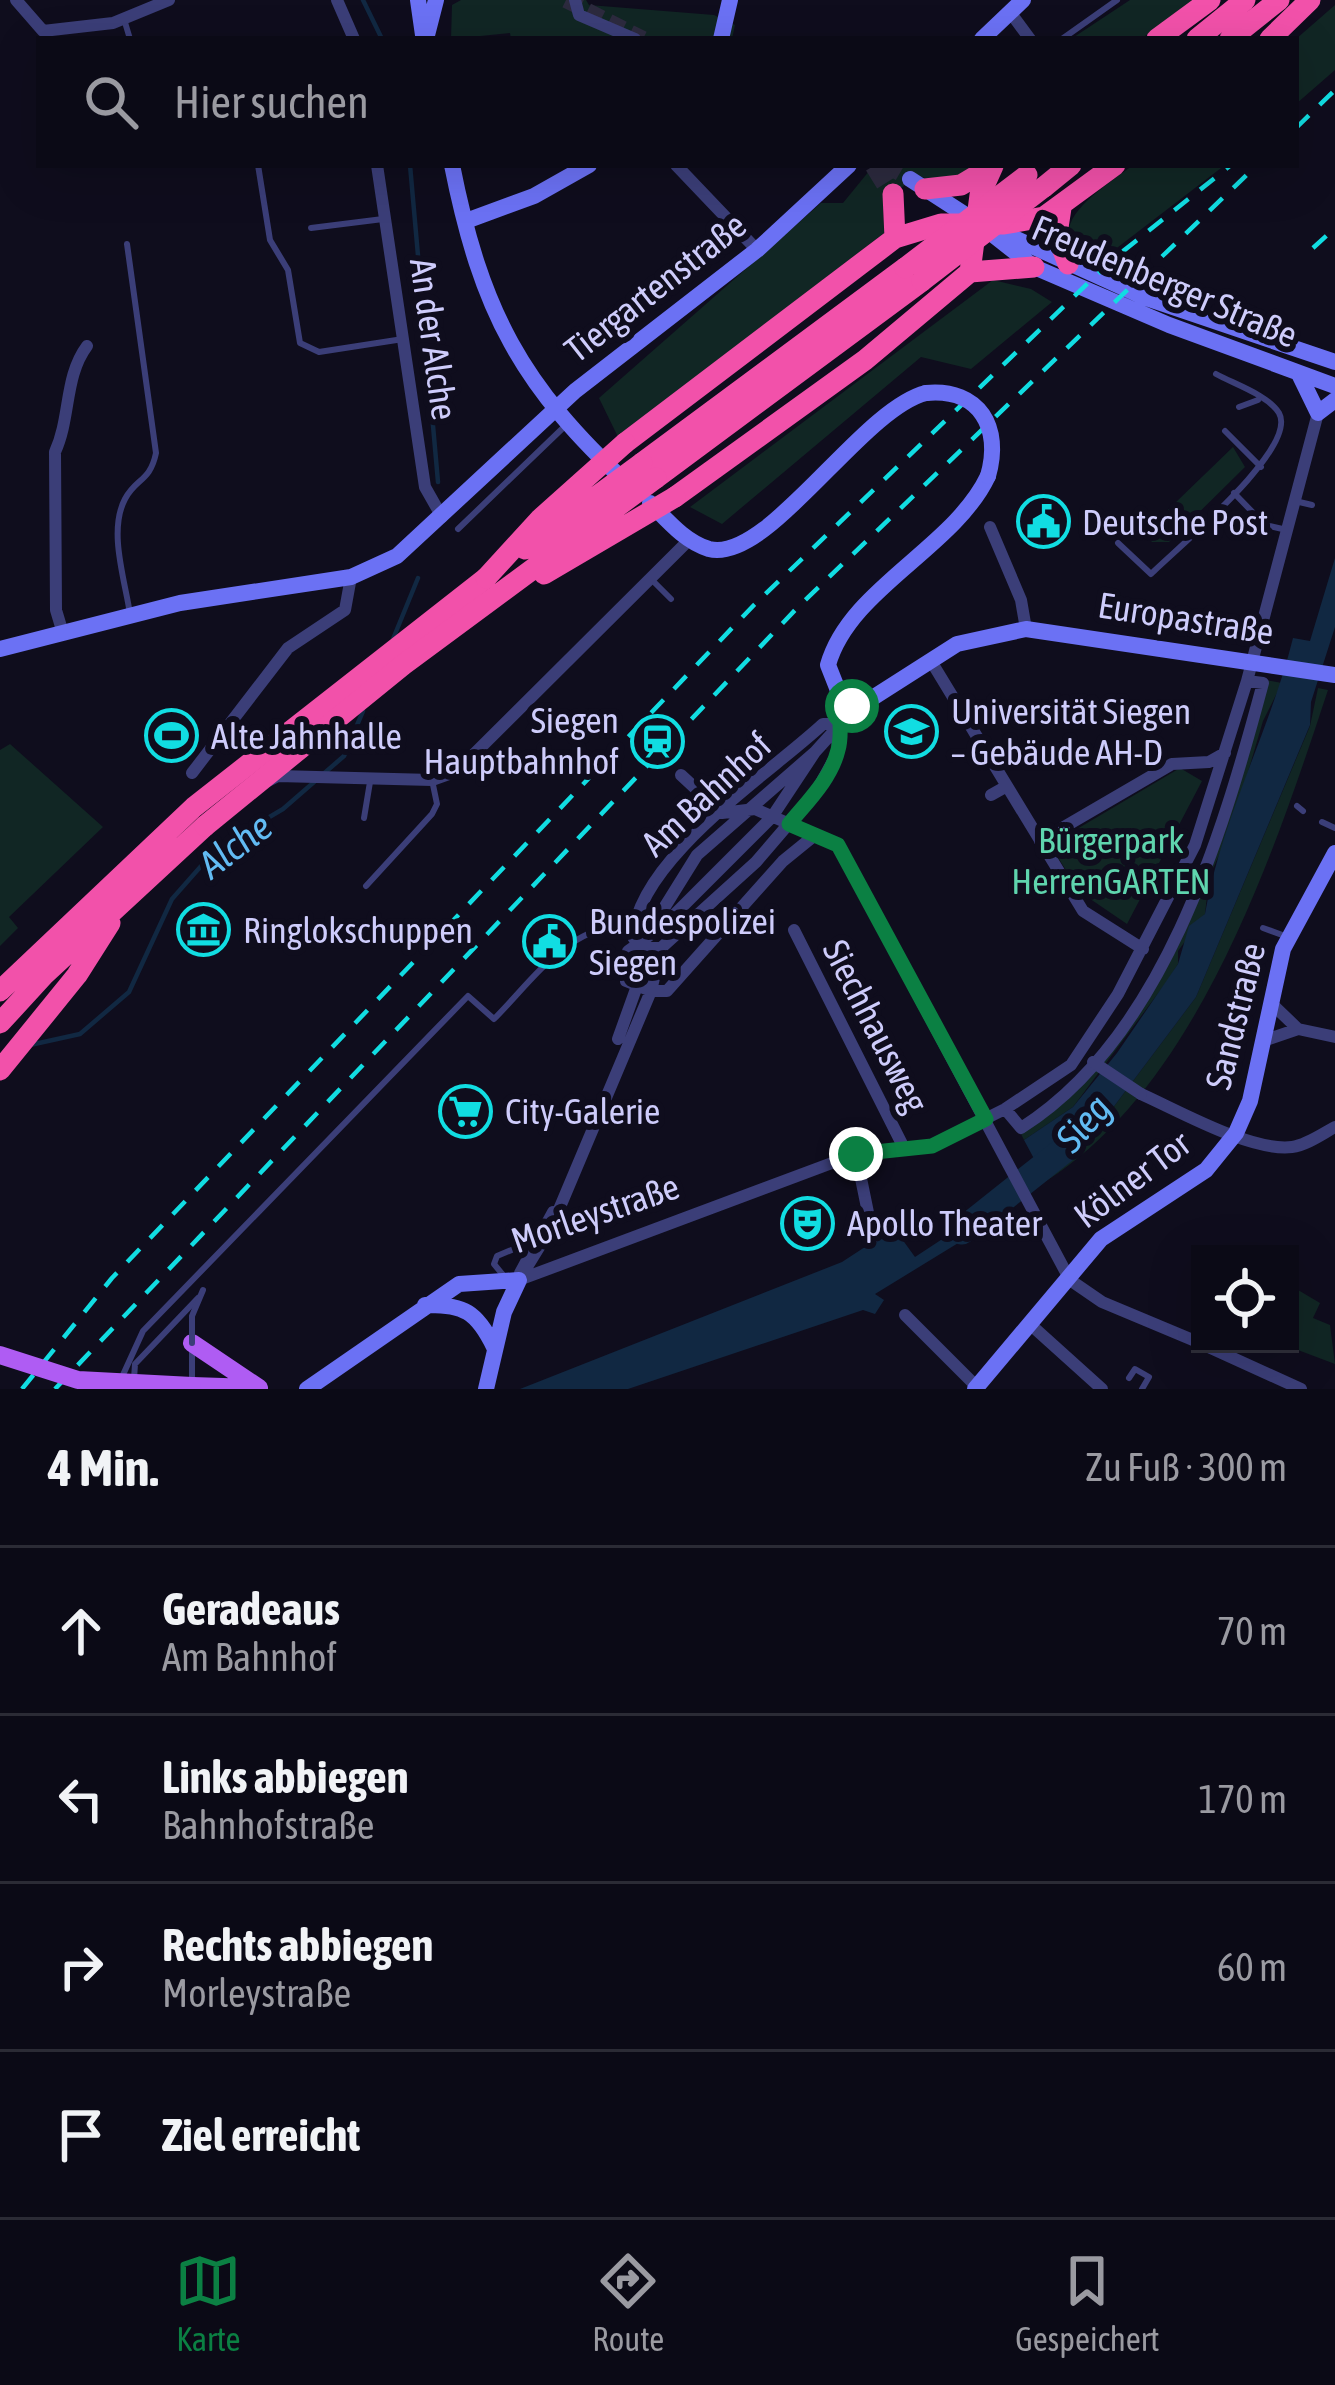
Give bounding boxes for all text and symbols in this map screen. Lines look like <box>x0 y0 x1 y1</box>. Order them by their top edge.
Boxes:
search box <box>36 36 1299 168</box>
icon: search <box>78 69 144 135</box>
text: Hier suchen <box>174 76 369 128</box>
street label: Tiergartenstraße <box>556 203 754 371</box>
street label: Freudenberger Straße <box>1026 206 1304 356</box>
street label: An der Alche <box>402 255 466 423</box>
public building icon: Deutsche Post <box>1015 494 1071 550</box>
place label: Deutsche Post <box>1082 501 1268 543</box>
street label: Europastraße <box>1095 583 1277 653</box>
route start <box>825 679 879 733</box>
place label: Universität Siegen – Gebäude AH-D <box>951 690 1191 773</box>
place label: Siegen Hauptbahnhof <box>423 699 619 782</box>
school or university icon: Universität Siegen – Gebäude AH-D <box>884 704 940 760</box>
sports icon: Alte Jahnhalle <box>144 708 200 764</box>
station icon: Siegen Hauptbahnhof <box>630 713 686 769</box>
place label: Alte Jahnhalle <box>211 715 402 757</box>
street label: Am Bahnhof <box>633 724 779 864</box>
water label: Alche <box>189 803 280 887</box>
park label: Bürgerpark HerrenGARTEN <box>1011 819 1211 902</box>
place label: Bundespolizei Siegen <box>589 900 776 983</box>
museum icon: Ringlokschuppen <box>176 902 232 958</box>
place label: Ringlokschuppen <box>243 909 473 951</box>
public building icon: Bundespolizei Siegen <box>522 914 578 970</box>
street label: Siechhausweg <box>815 933 938 1120</box>
street label: Sandstraße <box>1197 938 1273 1094</box>
supermarket icon: City-Galerie <box>438 1083 494 1139</box>
water label: Sieg <box>1046 1086 1120 1161</box>
place label: City-Galerie <box>505 1090 660 1132</box>
street label: Kölner Tor <box>1066 1121 1199 1236</box>
route end <box>829 1127 883 1181</box>
street label: Morleystraße <box>506 1165 684 1261</box>
theatre icon: Apollo Theater <box>780 1195 836 1251</box>
place label: Apollo Theater <box>847 1202 1043 1244</box>
map controls <box>1191 1245 1299 1353</box>
button: locate <box>1191 1245 1299 1353</box>
text: 4 Min. <box>48 1438 159 1497</box>
text: Zu Fuß · 300 m <box>1085 1445 1287 1489</box>
text: Geradeaus <box>162 1583 340 1635</box>
icon: ahead <box>48 1598 114 1664</box>
text: 70 m <box>1217 1609 1287 1653</box>
text: Am Bahnhof <box>162 1635 337 1679</box>
text: Links abbiegen <box>162 1751 409 1803</box>
icon: left <box>48 1766 114 1832</box>
text: 170 m <box>1199 1777 1287 1821</box>
text: Bahnhofstraße <box>162 1803 374 1847</box>
text: Rechts abbiegen <box>162 1919 433 1971</box>
icon: right <box>48 1934 114 2000</box>
text: 60 m <box>1217 1945 1287 1989</box>
text: Morleystraße <box>162 1971 351 2015</box>
icon: arrive <box>48 2102 114 2168</box>
text: Ziel erreicht <box>162 2109 360 2161</box>
tab: Karte <box>175 2248 241 2358</box>
tab: Route <box>592 2248 664 2358</box>
tab: Gespeichert <box>1015 2248 1160 2358</box>

